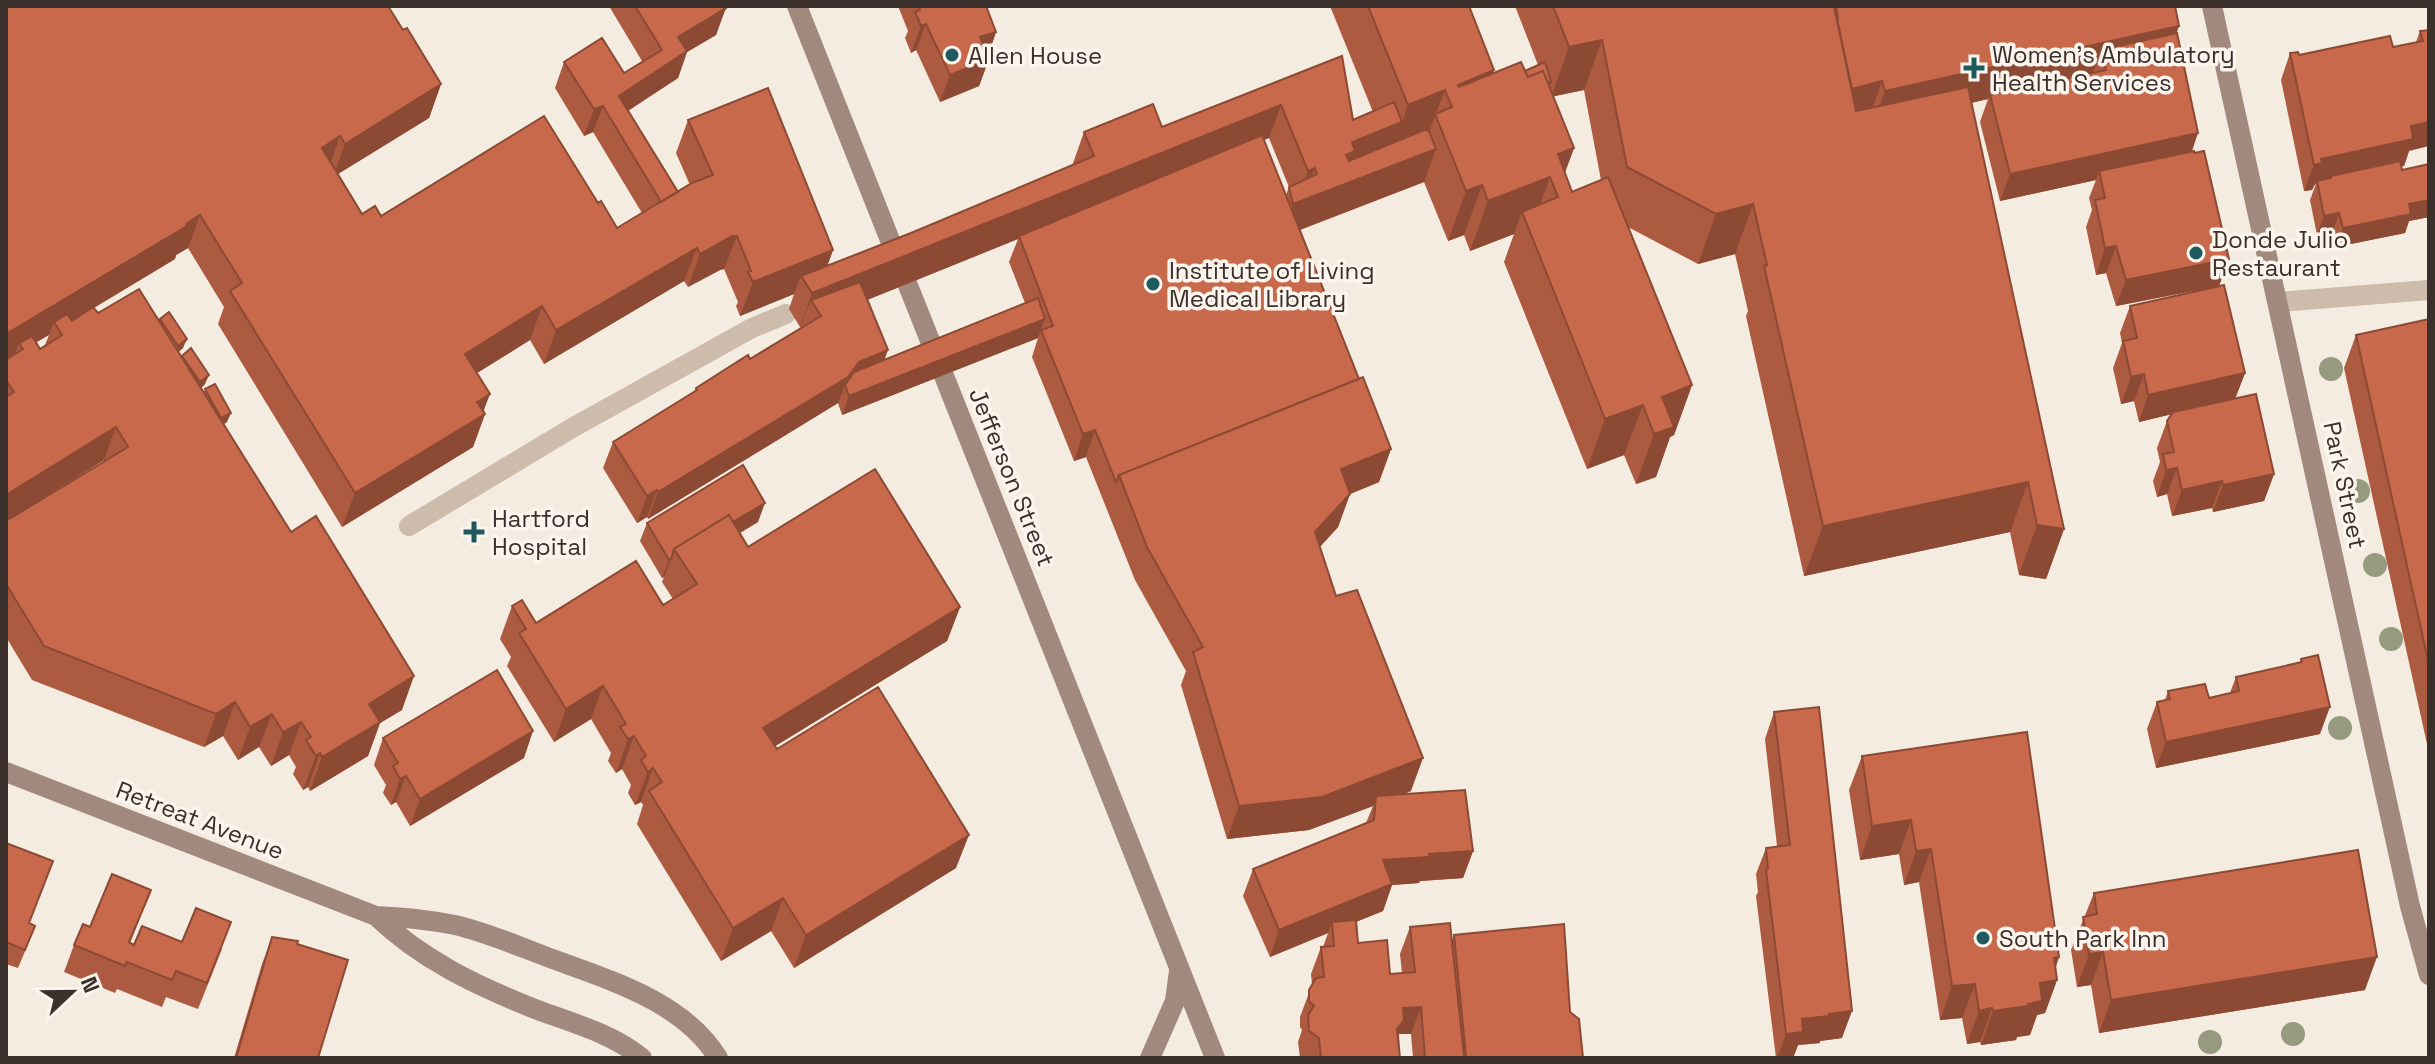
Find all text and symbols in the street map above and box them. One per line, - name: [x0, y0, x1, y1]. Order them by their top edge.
- place label: Women’s Ambulatory Health Services: [1992, 39, 2235, 98]
- place label: Allen House: [968, 40, 1102, 71]
- marker: Allen House: [943, 46, 961, 64]
- marker: Women’s Ambulatory Health Services: [1963, 57, 1985, 79]
- place label: Donde Julio Restaurant: [2212, 224, 2348, 283]
- marker: Donde Julio Restaurant: [2187, 244, 2205, 262]
- place label: Institute of Living Medical Library: [1169, 255, 1375, 314]
- marker: Institute of Living Medical Library: [1144, 275, 1162, 293]
- street label: Jefferson Street: [962, 383, 1062, 571]
- street label: Park Street: [2316, 418, 2374, 552]
- place label: Hartford Hospital: [492, 503, 590, 562]
- marker: Hartford Hospital: [463, 521, 485, 543]
- street label: Retreat Avenue: [112, 774, 288, 866]
- place label: South Park Inn: [1999, 923, 2167, 954]
- marker: South Park Inn: [1974, 929, 1992, 947]
- north arrow: [32, 952, 112, 1032]
- text: N: [75, 972, 106, 997]

